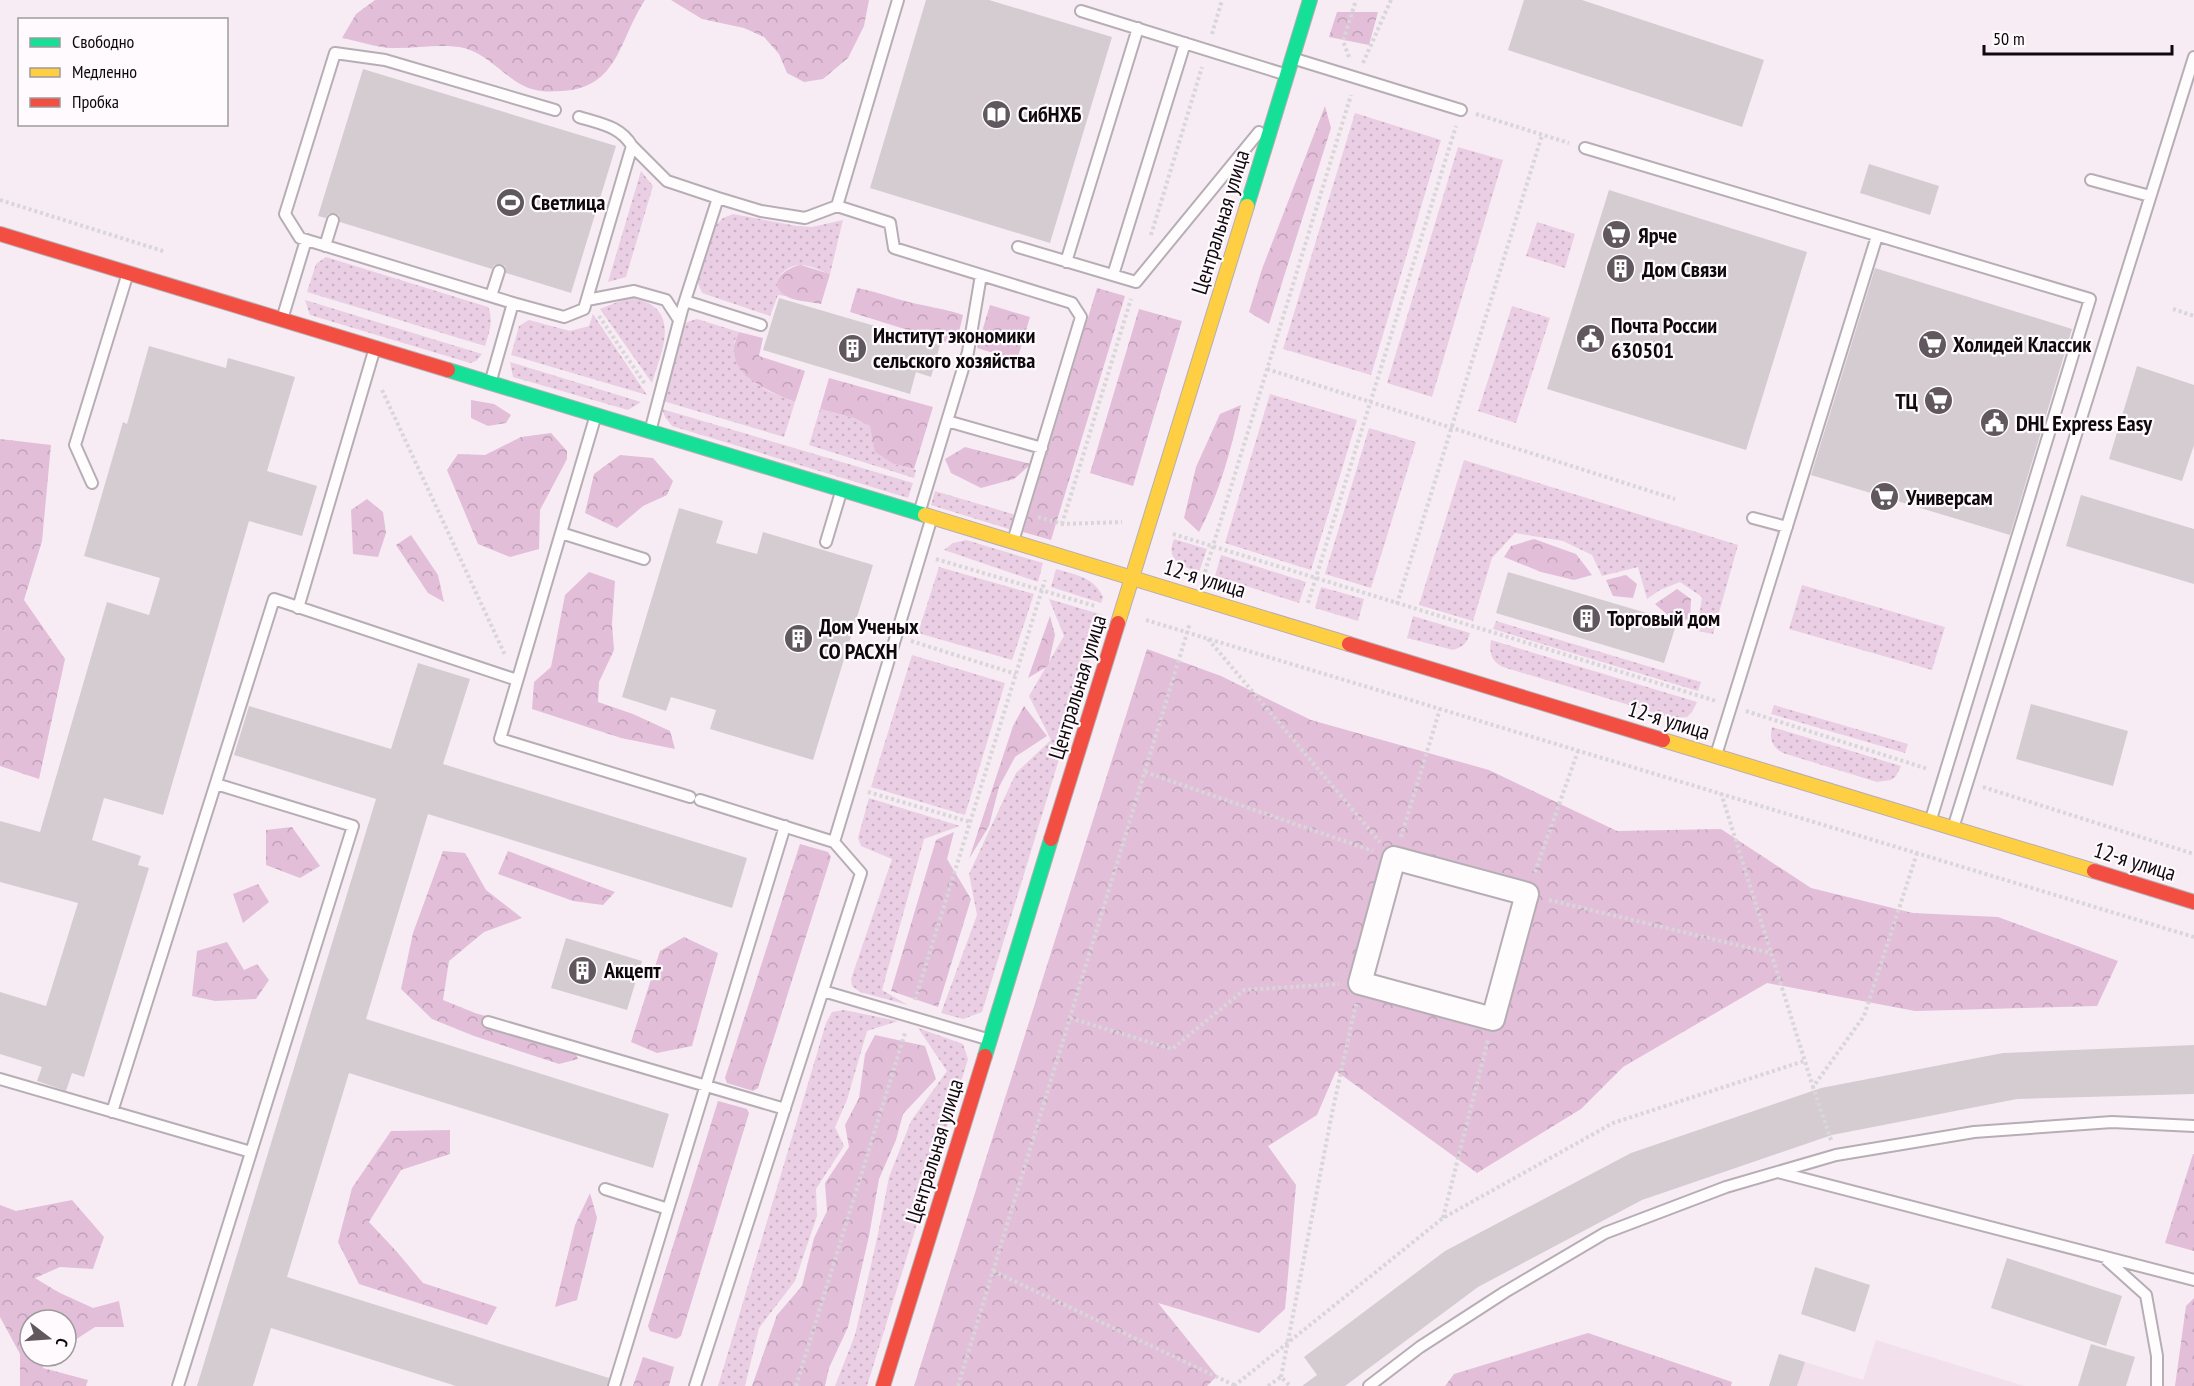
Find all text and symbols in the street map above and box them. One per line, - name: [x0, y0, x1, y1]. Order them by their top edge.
- legend: [18, 18, 228, 126]
- scale bar: [1984, 18, 2172, 56]
- text: 50 m: [1993, 27, 2025, 50]
- text: Свободно: [72, 30, 135, 53]
- text: Медленно: [72, 60, 137, 83]
- text: Пробка: [72, 90, 119, 113]
- library icon: СибНХБ: [981, 98, 1013, 130]
- place label: СибНХБ: [1018, 100, 1082, 128]
- street label: Центральная улица: [1185, 146, 1255, 298]
- sports icon: Светлица: [494, 186, 526, 218]
- place label: Светлица: [531, 188, 605, 216]
- supermarket icon: Ярче: [1601, 219, 1633, 251]
- place label: Ярче: [1638, 221, 1677, 249]
- building icon: Дом Связи: [1605, 253, 1637, 285]
- place label: Дом Связи: [1642, 255, 1727, 283]
- place label: Почта России 630501: [1611, 311, 1717, 364]
- place label: Институт экономики сельского хозяйства: [873, 321, 1035, 374]
- public building icon: Почта России 630501: [1574, 322, 1606, 354]
- supermarket icon: Холидей Классик: [1916, 328, 1948, 360]
- place label: Холидей Классик: [1953, 330, 2092, 358]
- building icon: Институт экономики сельского хозяйства: [836, 332, 868, 364]
- supermarket icon: ТЦ: [1923, 385, 1955, 417]
- place label: ТЦ: [1895, 387, 1919, 415]
- public building icon: DHL Express Easy: [1979, 407, 2011, 439]
- place label: DHL Express Easy: [2016, 409, 2153, 437]
- supermarket icon: Универсам: [1869, 481, 1901, 513]
- place label: Универсам: [1905, 483, 1993, 511]
- street label: 12-я улица: [1161, 552, 1249, 604]
- building icon: Торговый дом: [1570, 602, 1602, 634]
- place label: Торговый дом: [1607, 604, 1720, 632]
- street label: Центральная улица: [1042, 611, 1112, 763]
- place label: Дом Ученых СО РАСХН: [819, 612, 919, 665]
- building icon: Дом Ученых СО РАСХН: [782, 623, 814, 655]
- street label: 12-я улица: [1625, 694, 1713, 746]
- street label: 12-я улица: [2091, 835, 2179, 887]
- building icon: Акцепт: [567, 954, 599, 986]
- place label: Акцепт: [603, 956, 661, 984]
- street label: Центральная улица: [899, 1075, 969, 1227]
- north arrow: [18, 1308, 78, 1368]
- text: С: [52, 1336, 73, 1349]

